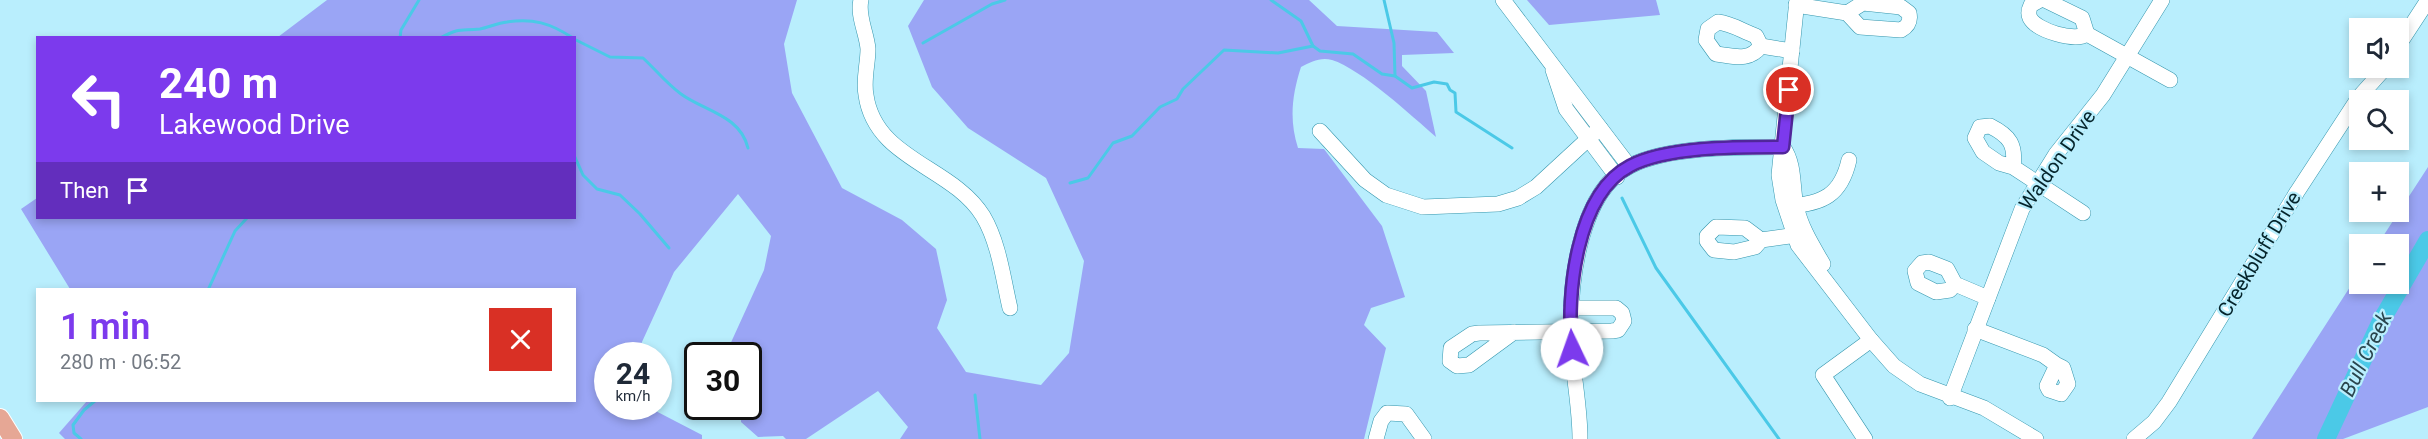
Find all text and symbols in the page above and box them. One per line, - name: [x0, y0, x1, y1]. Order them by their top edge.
- map controls: [2349, 18, 2409, 294]
- button: sound: [2349, 18, 2409, 78]
- text: 240 m: [159, 59, 278, 108]
- icon: left: [60, 60, 138, 138]
- pin: [1763, 64, 1814, 115]
- icon: arrive: [1772, 73, 1805, 106]
- button: search: [2349, 90, 2409, 150]
- street label: Waldon Drive: [2014, 105, 2100, 215]
- text: Lakewood Drive: [159, 109, 350, 141]
- button: +: [2349, 162, 2409, 222]
- icon: arrive: [121, 174, 154, 207]
- text: Then: [60, 178, 109, 203]
- street label: Creekbluff Drive: [2212, 187, 2306, 321]
- button: −: [2349, 234, 2409, 294]
- text: 1 min: [60, 306, 150, 348]
- water label: Bull Creek: [2335, 307, 2397, 400]
- button: close: [489, 308, 552, 371]
- position arrow: [1540, 317, 1604, 381]
- speed limit sign: 30: [684, 342, 762, 420]
- text: 280 m · 06:52: [60, 350, 181, 374]
- text: 24: [616, 356, 650, 391]
- text: km/h: [615, 387, 651, 405]

